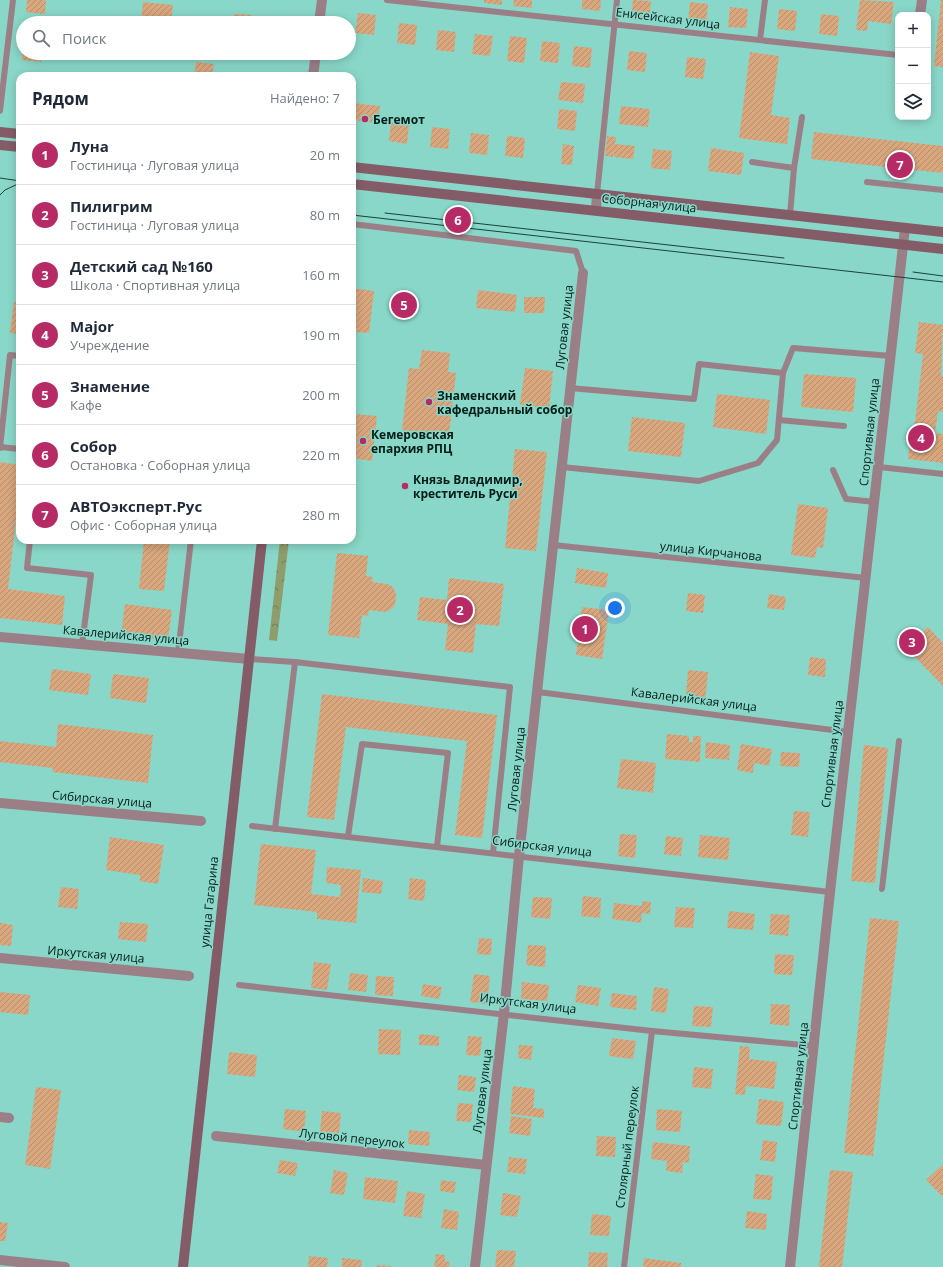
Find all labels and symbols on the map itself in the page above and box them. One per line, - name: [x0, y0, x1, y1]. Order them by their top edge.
- street label: Енисейская улица: [615, 3, 721, 33]
- place label: Бегемот: [373, 111, 425, 128]
- marker: Бегемот: [360, 114, 370, 124]
- pin: 7: [887, 150, 913, 180]
- street label: Соборная улица: [601, 190, 697, 216]
- pin: 6: [445, 205, 471, 235]
- street label: Луговая улица: [551, 284, 577, 370]
- pin: 5: [391, 290, 417, 320]
- street label: Спортивная улица: [855, 377, 883, 487]
- place label: Знаменский кафедральный собор: [437, 387, 573, 418]
- marker: Знаменский кафедральный собор: [424, 397, 434, 407]
- pin: 4: [908, 423, 934, 453]
- place label: Кемеровская епархия РПЦ: [371, 426, 454, 457]
- marker: Кемеровская епархия РПЦ: [358, 436, 368, 446]
- place label: Князь Владимир, креститель Руси: [413, 471, 523, 502]
- marker: Князь Владимир, креститель Руси: [400, 481, 410, 491]
- street label: улица Кирчанова: [659, 537, 763, 565]
- pin: 2: [447, 595, 473, 625]
- your location: [605, 598, 625, 618]
- pin: 1: [572, 614, 598, 644]
- street label: Кавалерийская улица: [62, 621, 190, 649]
- pin: 3: [899, 627, 925, 657]
- street label: Кавалерийская улица: [630, 683, 758, 715]
- street label: Спортивная улица: [817, 699, 847, 809]
- street label: Луговая улица: [503, 726, 529, 812]
- street label: Сибирская улица: [51, 786, 153, 812]
- street label: Сибирская улица: [491, 831, 593, 861]
- street label: улица Гагарина: [196, 855, 222, 949]
- street label: Иркутская улица: [47, 941, 145, 967]
- street label: Иркутская улица: [479, 989, 577, 1017]
- street label: Спортивная улица: [784, 1021, 812, 1131]
- street label: Луговая улица: [468, 1048, 496, 1134]
- street label: Столярный переулок: [611, 1084, 643, 1209]
- street label: Луговой переулок: [298, 1124, 407, 1152]

